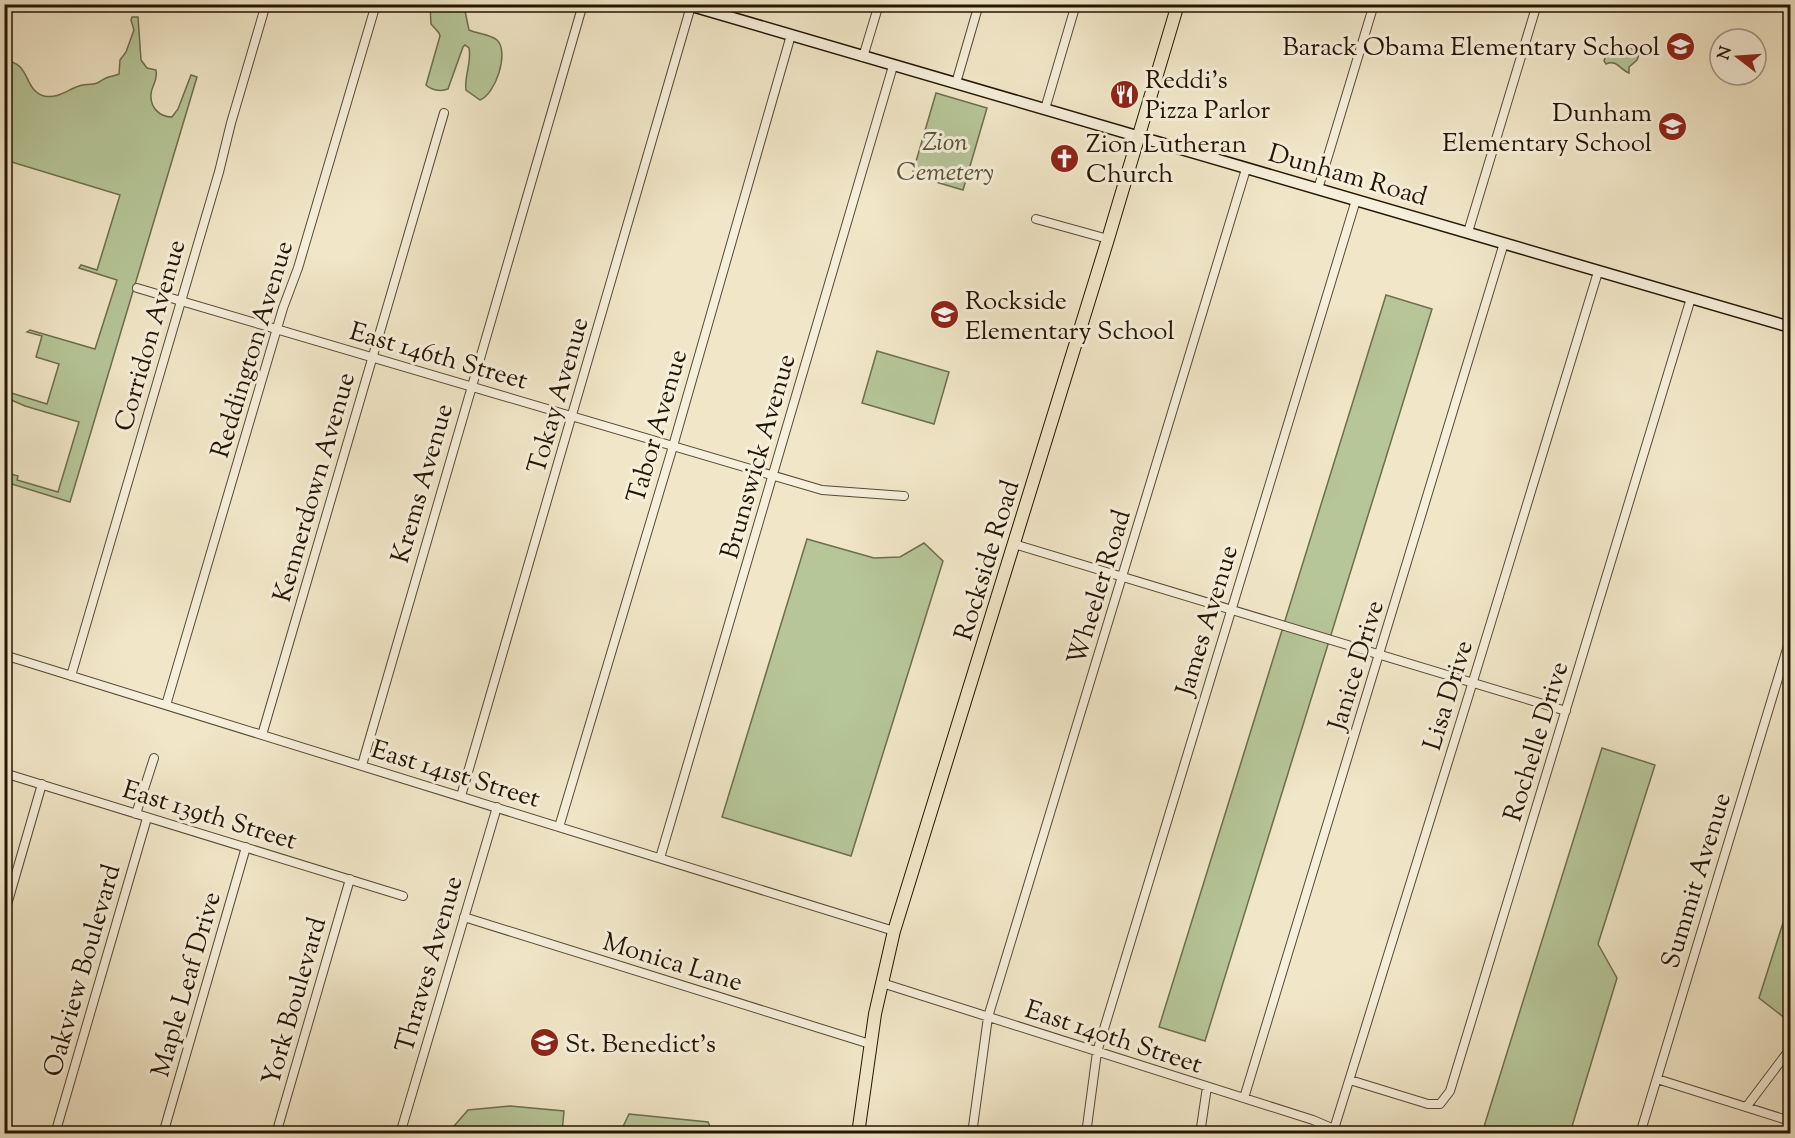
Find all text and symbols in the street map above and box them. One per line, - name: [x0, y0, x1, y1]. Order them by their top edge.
- north arrow: [1708, 27, 1768, 87]
- place label: Barack Obama Elementary School: [1282, 30, 1660, 67]
- school or university icon: Barack Obama Elementary School: [1665, 30, 1697, 62]
- text: N: [1713, 44, 1739, 63]
- place label: Reddi's Pizza Parlor: [1145, 63, 1271, 130]
- restaurant icon: Reddi's Pizza Parlor: [1108, 78, 1140, 110]
- place label: Dunham Elementary School: [1442, 96, 1652, 163]
- school or university icon: Dunham Elementary School: [1657, 111, 1689, 143]
- park label: Zion Cemetery: [896, 125, 994, 192]
- place label: Zion Lutheran Church: [1086, 127, 1247, 194]
- street label: Dunham Road: [1264, 136, 1431, 217]
- church icon: Zion Lutheran Church: [1049, 142, 1081, 174]
- street label: Corridon Avenue: [106, 236, 196, 436]
- street label: Reddington Avenue: [203, 237, 304, 463]
- place label: Rockside Elementary School: [965, 284, 1175, 351]
- school or university icon: Rockside Elementary School: [928, 299, 960, 331]
- street label: Tokay Avenue: [519, 313, 599, 478]
- street label: East 146th Street: [345, 314, 532, 401]
- street label: Tabor Avenue: [619, 345, 698, 508]
- street label: Brunswick Avenue: [712, 350, 806, 563]
- street label: Kennerdown Avenue: [265, 369, 366, 607]
- street label: Krems Avenue: [383, 400, 464, 568]
- street label: Rockside Road: [946, 476, 1030, 645]
- street label: Wheeler Road: [1059, 505, 1142, 670]
- street label: James Avenue: [1167, 541, 1249, 702]
- street label: Janice Drive: [1320, 596, 1395, 737]
- street label: Lisa Drive: [1415, 636, 1484, 755]
- street label: Rochelle Drive: [1496, 657, 1579, 826]
- street label: East 141st Street: [366, 732, 544, 819]
- street label: East 139th Street: [117, 772, 301, 861]
- street label: Summit Avenue: [1653, 788, 1742, 973]
- street label: Oakview Boulevard: [35, 860, 132, 1081]
- street label: Thraves Avenue: [388, 872, 473, 1057]
- street label: Maple Leaf Drive: [143, 888, 232, 1082]
- street label: York Boulevard: [254, 913, 337, 1090]
- street label: Monica Lane: [598, 925, 747, 1002]
- street label: East 140th Street: [1020, 992, 1207, 1085]
- school or university icon: St. Benedict's: [528, 1027, 560, 1059]
- place label: St. Benedict's: [565, 1027, 716, 1064]

